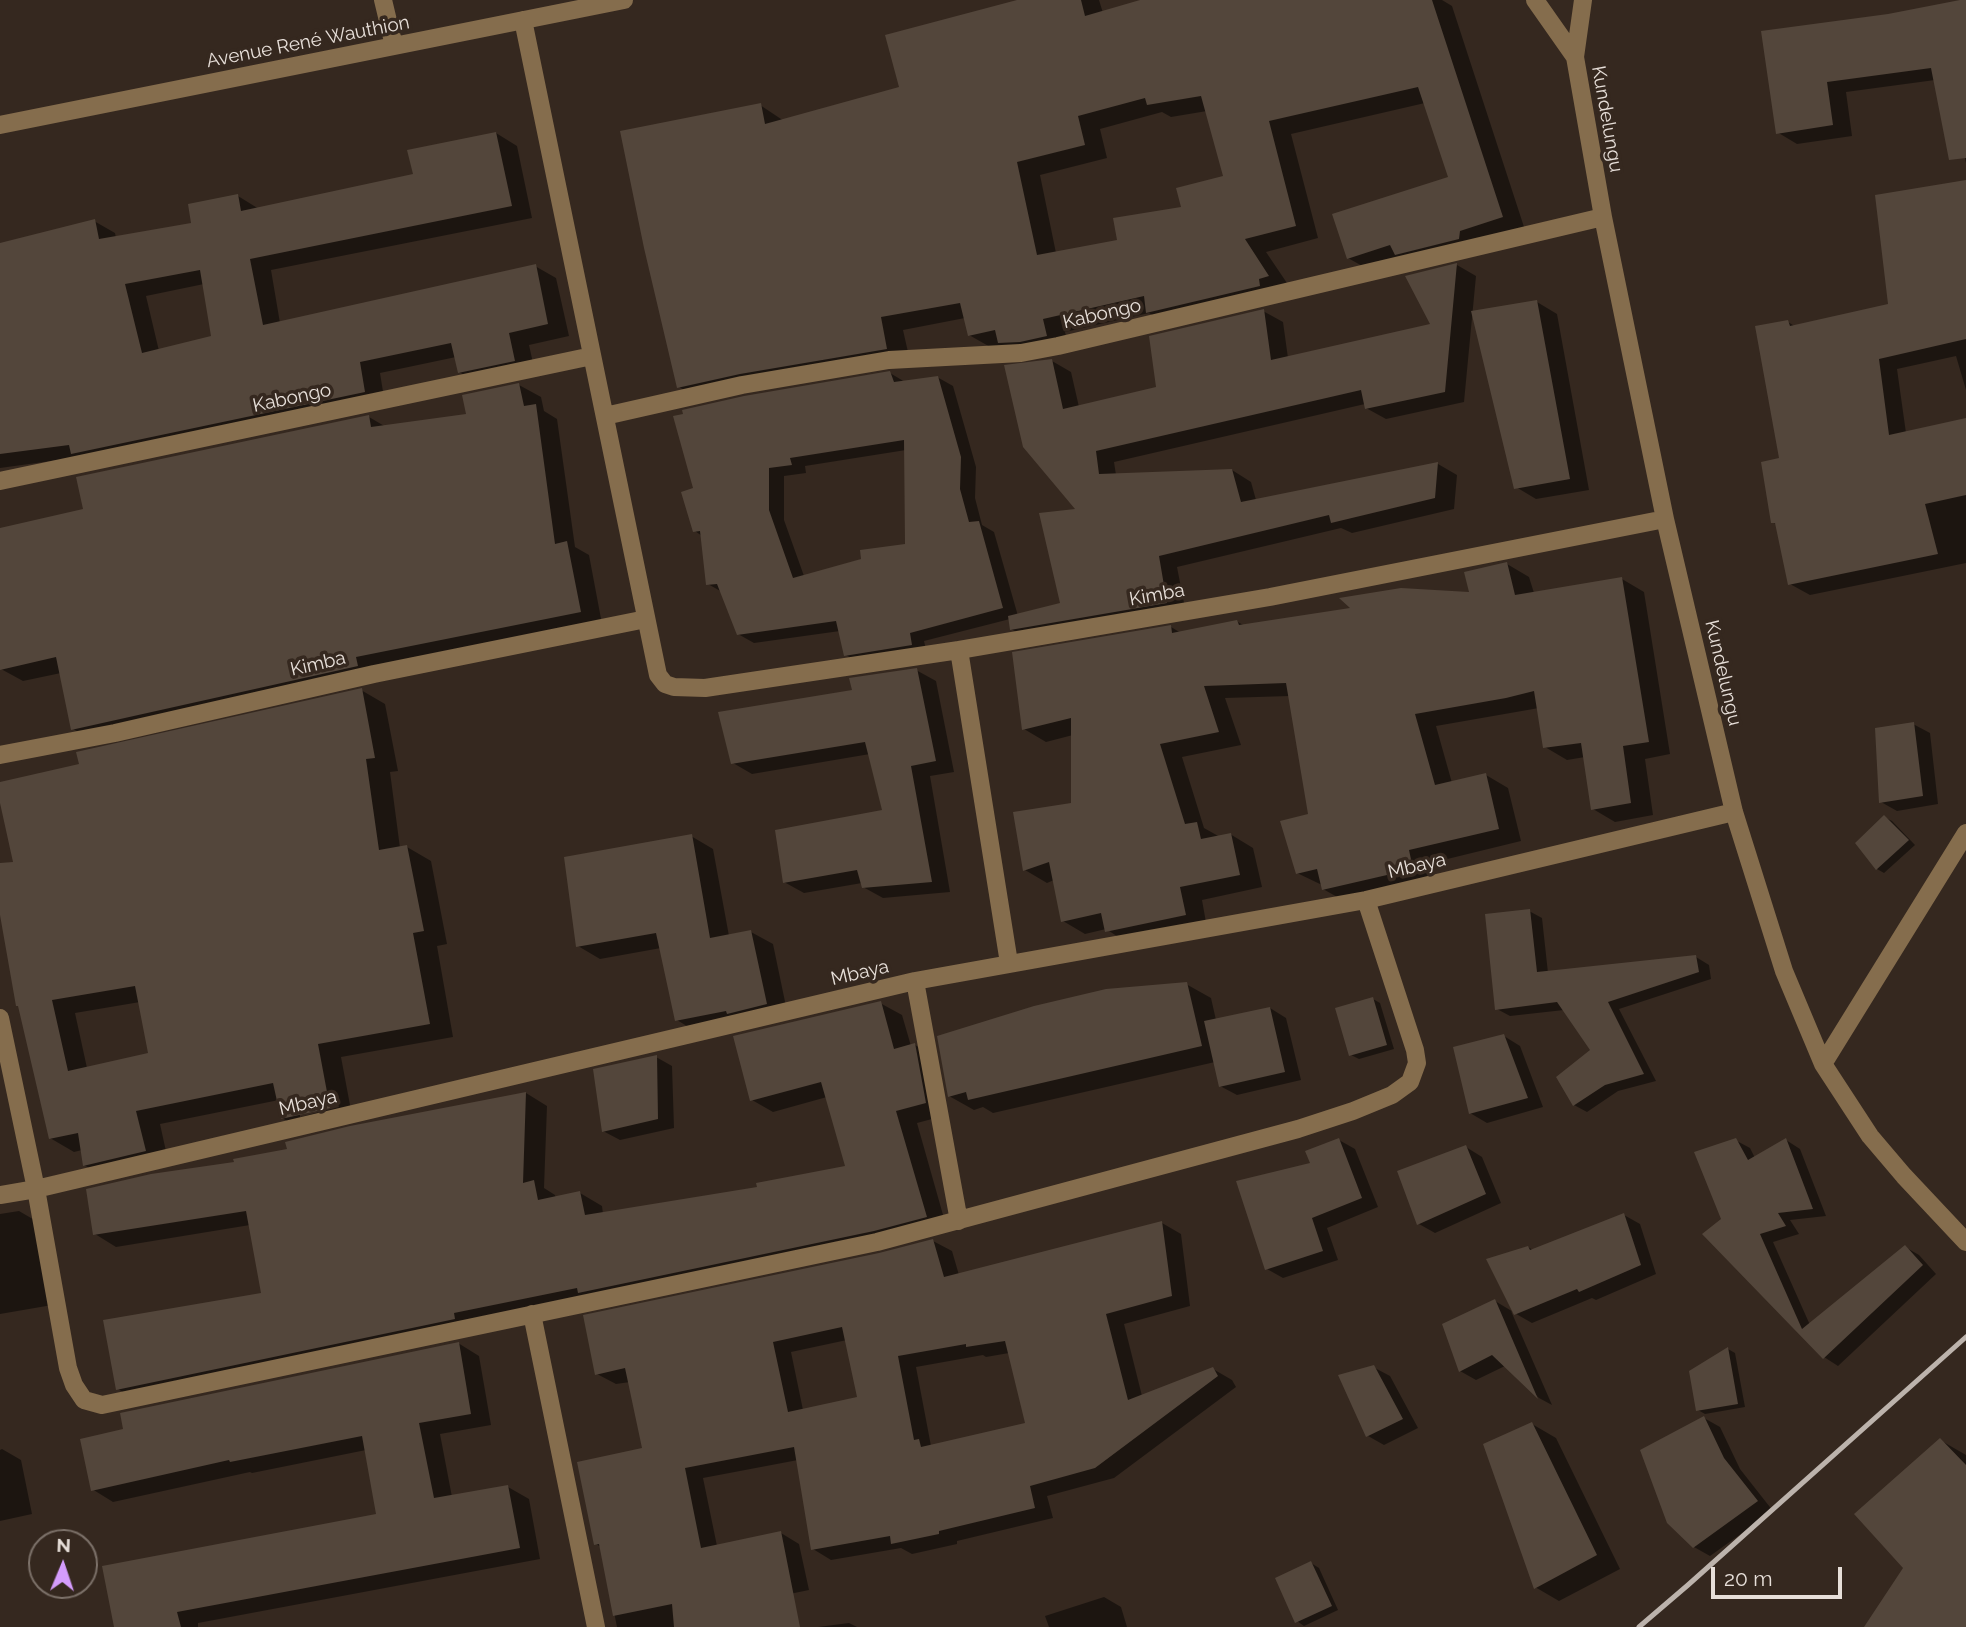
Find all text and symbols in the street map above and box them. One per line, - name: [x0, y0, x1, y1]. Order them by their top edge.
- street label: Avenue René Wauthion: [205, 11, 411, 73]
- street label: Kundelungu: [1586, 64, 1628, 174]
- street label: Kabongo: [1061, 294, 1143, 334]
- street label: Kabongo: [251, 379, 333, 417]
- street label: Kimba: [1127, 579, 1187, 611]
- street label: Kundelungu: [1700, 618, 1746, 728]
- street label: Kimba: [288, 647, 348, 681]
- street label: Mbaya: [1386, 848, 1448, 884]
- street label: Mbaya: [829, 955, 891, 991]
- street label: Mbaya: [277, 1085, 339, 1121]
- north arrow: [28, 1529, 98, 1599]
- text: N: [56, 1534, 71, 1556]
- scale bar: [1714, 1554, 1845, 1598]
- text: 20 m: [1724, 1566, 1772, 1591]

